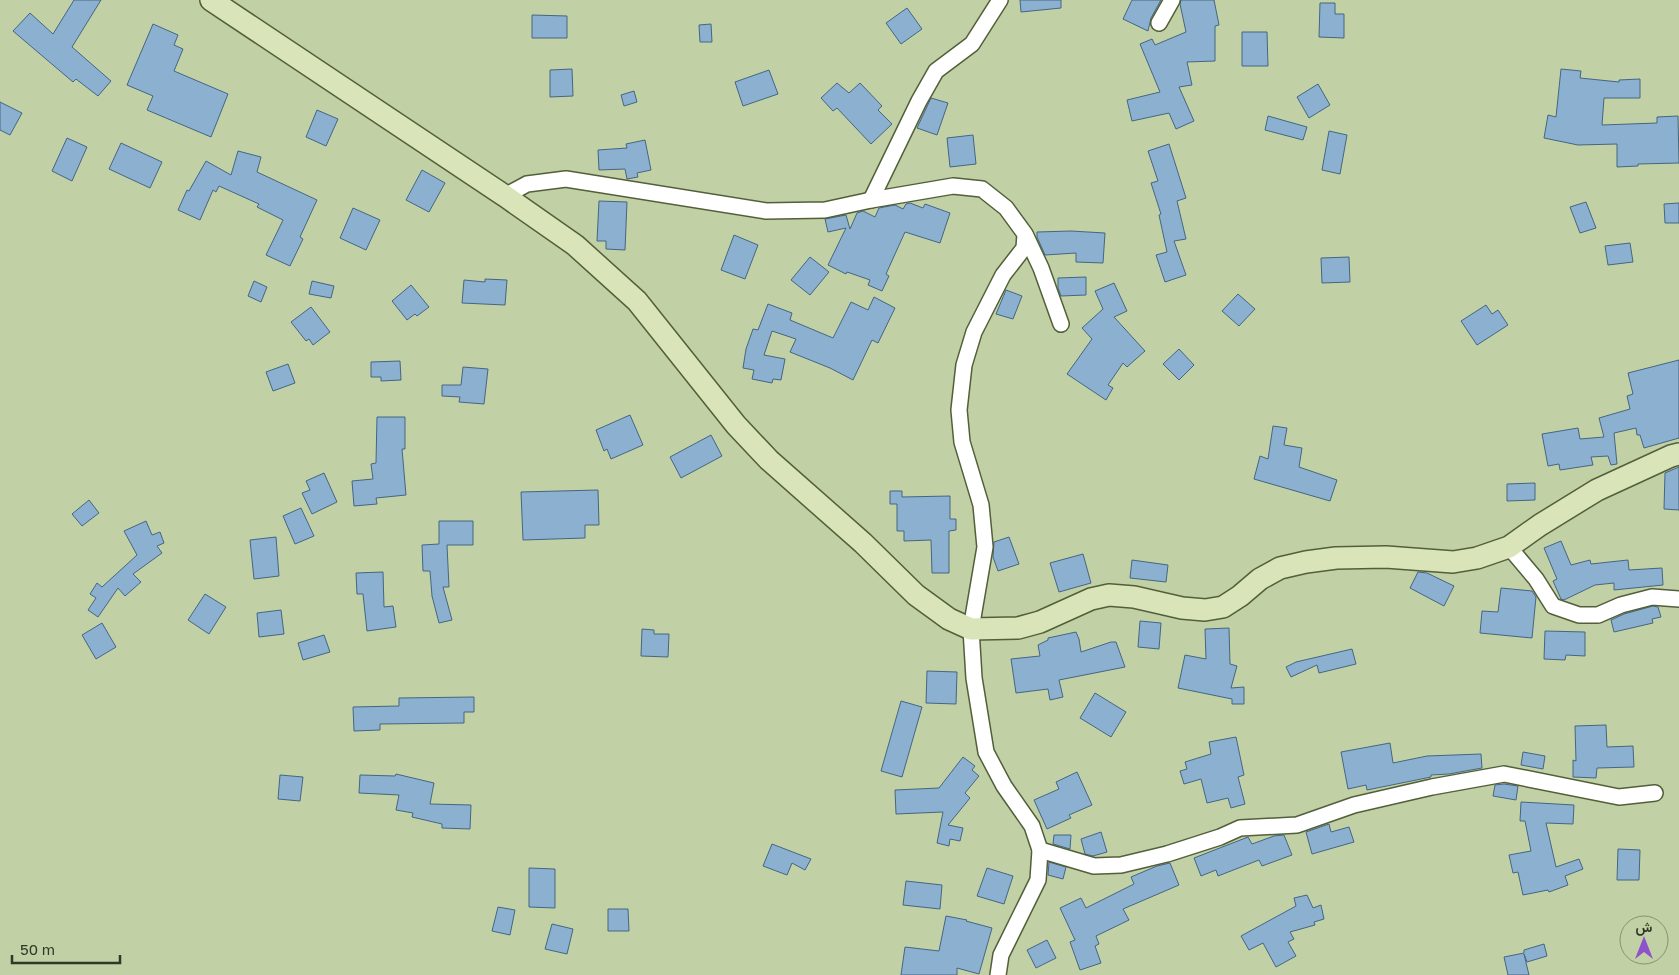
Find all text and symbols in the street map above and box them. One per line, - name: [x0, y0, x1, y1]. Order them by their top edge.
- north arrow: [1619, 915, 1669, 965]
- text: ش: [1636, 918, 1653, 936]
- scale bar: [12, 932, 120, 964]
- text: 50 m: [20, 940, 55, 958]

